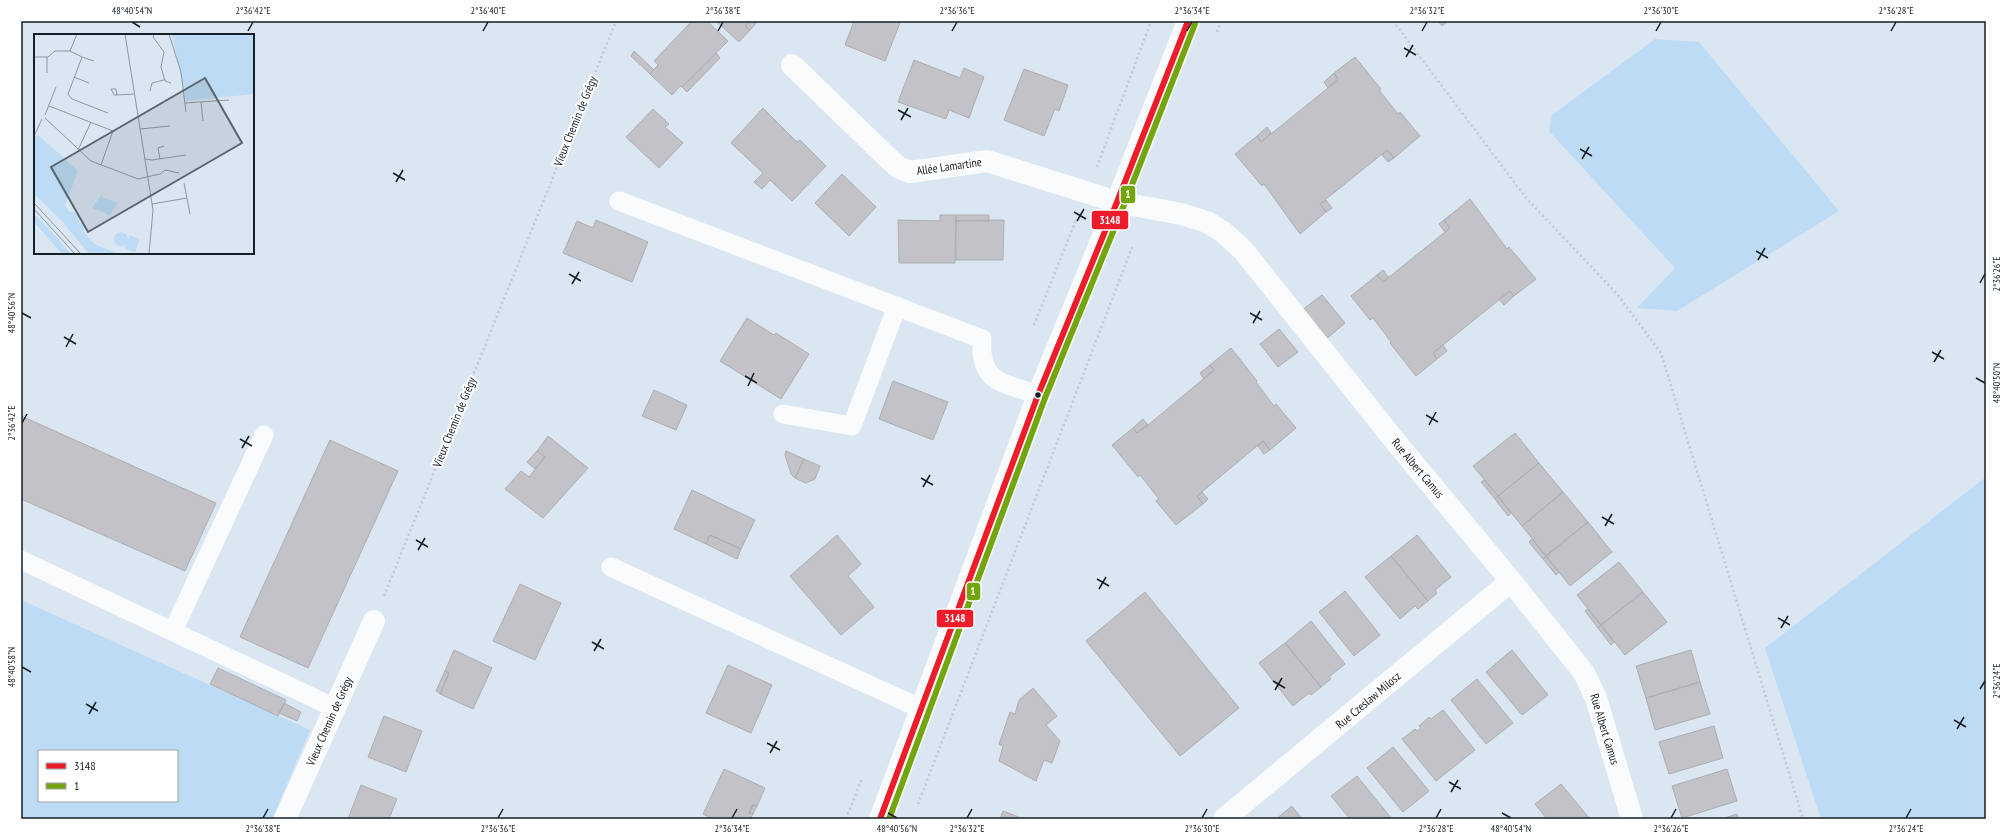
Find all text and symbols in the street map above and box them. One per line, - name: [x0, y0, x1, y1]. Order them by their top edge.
- text: 48°40'54"N: [112, 4, 152, 17]
- text: 2°36'42"E: [236, 4, 270, 17]
- text: 2°36'40"E: [471, 4, 505, 17]
- text: 2°36'38"E: [706, 4, 740, 17]
- text: 2°36'36"E: [940, 4, 974, 17]
- text: 2°36'34"E: [1175, 4, 1209, 17]
- text: 2°36'32"E: [1410, 4, 1444, 17]
- text: 2°36'30"E: [1644, 4, 1678, 17]
- text: 2°36'28"E: [1879, 4, 1913, 17]
- inset map: [34, 34, 254, 254]
- street label: Vieux Chemin de Grégy: [550, 73, 600, 169]
- street label: Allée Lamartine: [915, 154, 983, 178]
- line badge: 1: [1120, 185, 1136, 204]
- text: 1: [1125, 187, 1131, 201]
- line badge: 3148: [1091, 210, 1129, 230]
- text: 3148: [1099, 213, 1121, 227]
- text: 2°36'26"E: [1990, 257, 2003, 291]
- text: 48°40'56"N: [5, 293, 18, 333]
- text: 48°40'50"N: [1990, 363, 2003, 403]
- street label: Vieux Chemin de Grégy: [429, 374, 479, 470]
- unlabelled marker: [1033, 390, 1043, 400]
- text: 2°36'42"E: [5, 406, 18, 440]
- street label: Rue Albert Camus: [1389, 435, 1447, 501]
- line badge: 1: [966, 582, 981, 601]
- text: 1: [970, 584, 976, 598]
- line badge: 3148: [936, 609, 974, 628]
- text: 3148: [944, 611, 966, 625]
- text: 48°40'58"N: [5, 647, 18, 687]
- text: 2°36'24"E: [1990, 664, 2003, 698]
- street label: Rue Czeslaw Milosz: [1332, 668, 1404, 732]
- street label: Vieux Chemin de Grégy: [302, 674, 356, 769]
- street label: Rue Albert Camus: [1587, 692, 1623, 766]
- legend: [38, 750, 178, 802]
- text: 3148: [74, 758, 96, 773]
- text: 1: [74, 778, 79, 793]
- text: 2°36'38"E: [246, 822, 280, 835]
- text: 2°36'36"E: [481, 822, 515, 835]
- text: 2°36'34"E: [715, 822, 749, 835]
- text: 48°40'56"N: [877, 822, 917, 835]
- text: 2°36'32"E: [950, 822, 984, 835]
- text: 2°36'30"E: [1185, 822, 1219, 835]
- text: 2°36'28"E: [1419, 822, 1453, 835]
- text: 48°40'54"N: [1491, 822, 1531, 835]
- text: 2°36'26"E: [1654, 822, 1688, 835]
- text: 2°36'24"E: [1889, 822, 1923, 835]

